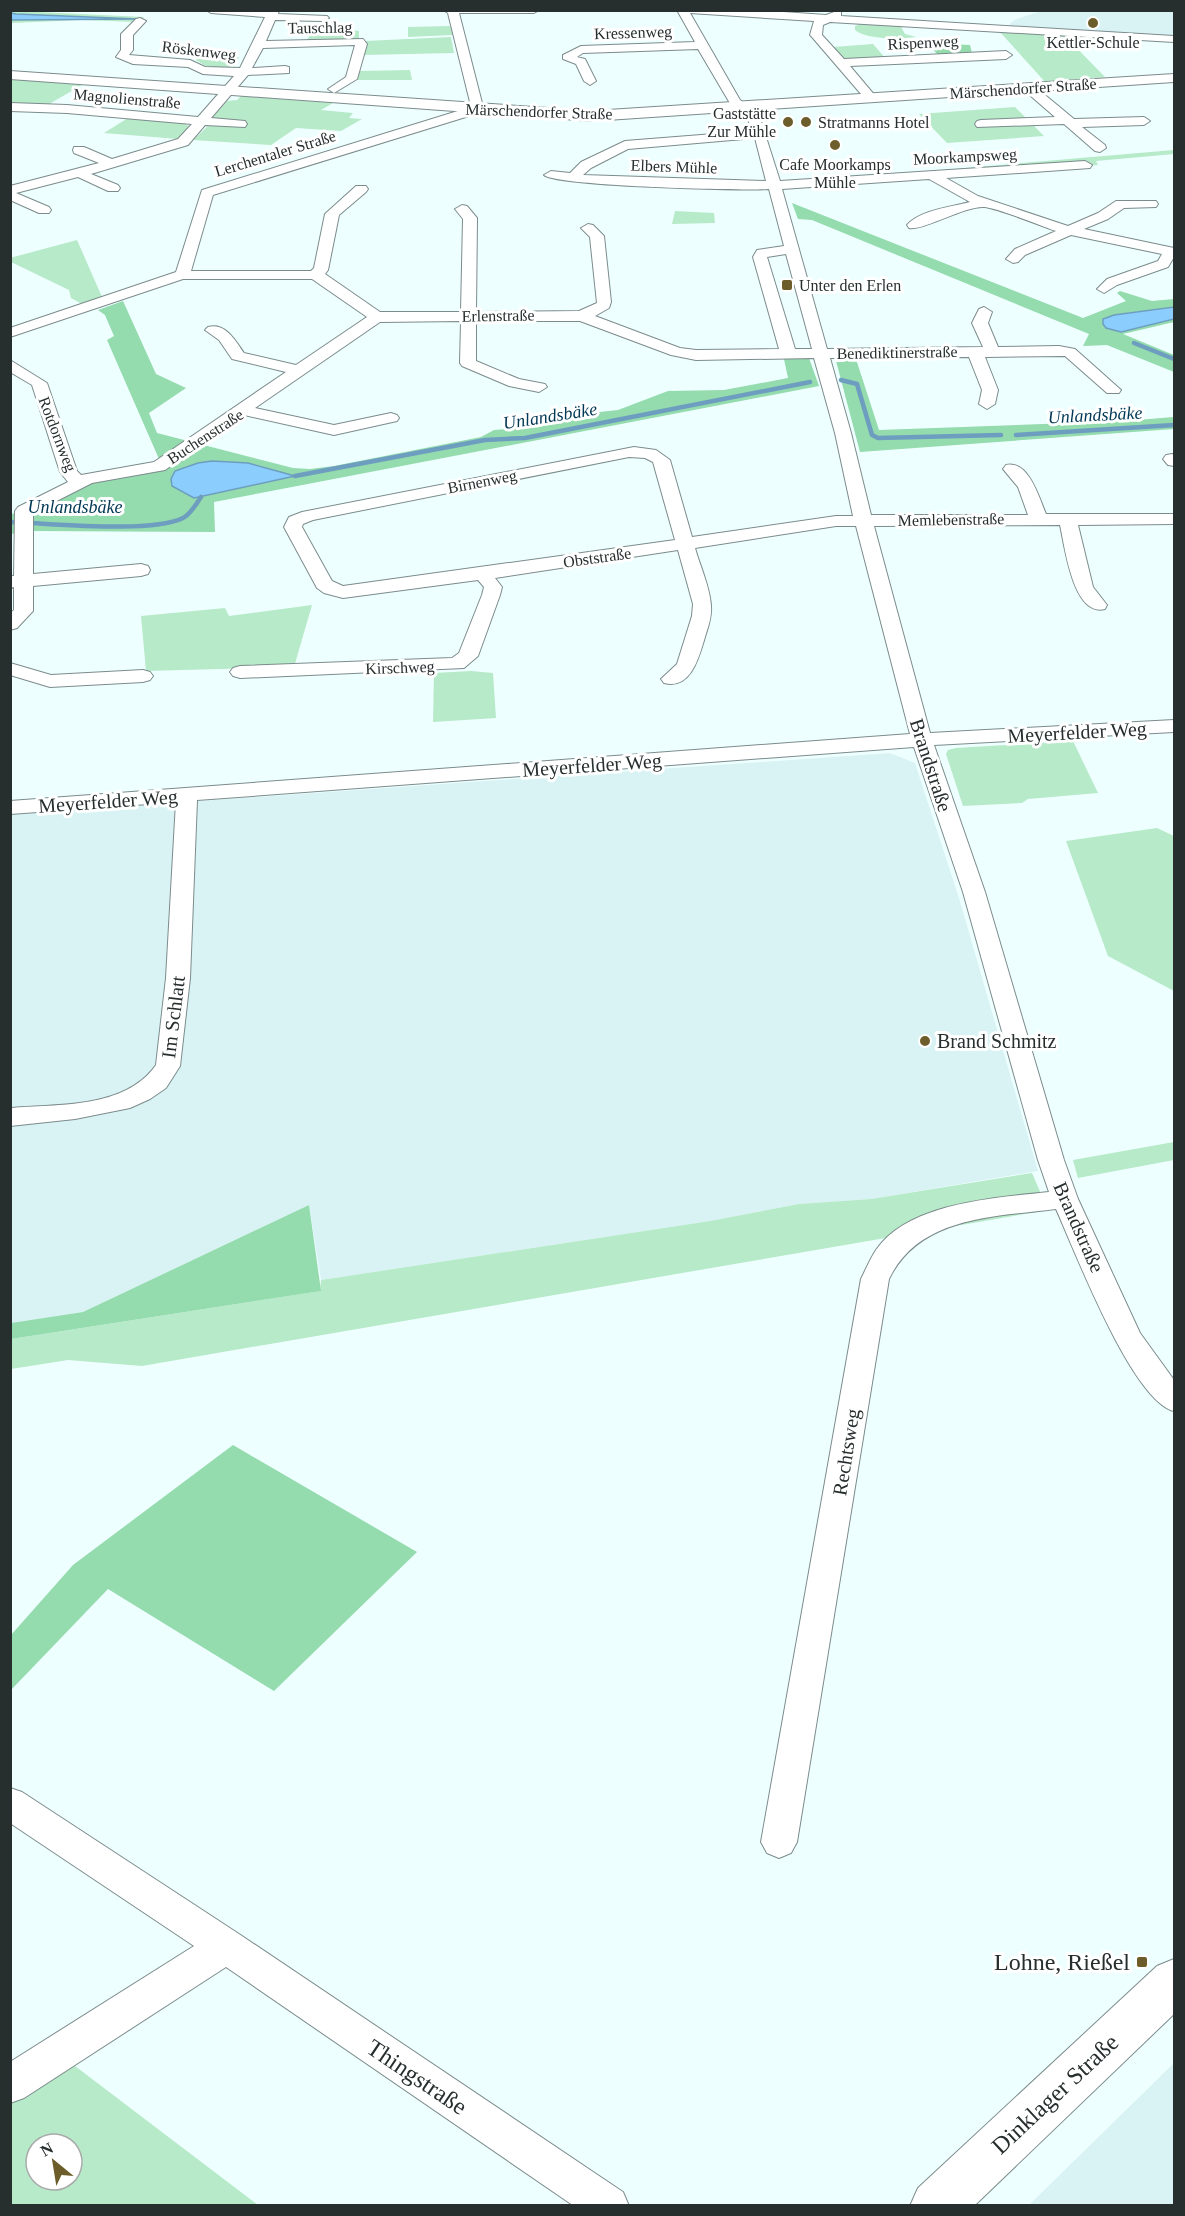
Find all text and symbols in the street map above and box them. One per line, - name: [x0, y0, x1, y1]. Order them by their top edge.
- marker: Kettler-Schule: [1086, 16, 1100, 30]
- street label: Tauschlag: [288, 18, 352, 38]
- street label: Kressenweg: [594, 23, 672, 43]
- street label: Rispenweg: [887, 32, 959, 54]
- place label: Kettler-Schule: [1047, 34, 1139, 51]
- street label: Röskenweg: [161, 38, 237, 64]
- street label: Märschendorfer Straße: [949, 75, 1097, 102]
- street label: Magnolienstraße: [73, 85, 181, 113]
- street label: Märschendorfer Straße: [465, 100, 613, 123]
- place label: Gaststätte Zur Mühle: [707, 105, 776, 140]
- place label: Stratmanns Hotel: [818, 114, 930, 131]
- marker: Gaststätte Zur Mühle: [781, 115, 795, 129]
- marker: Stratmanns Hotel: [799, 115, 813, 129]
- street label: Lerchentaler Straße: [213, 127, 338, 180]
- marker: Cafe Moorkamps Mühle: [828, 138, 842, 152]
- street label: Moorkampsweg: [913, 145, 1017, 169]
- street label: Elbers Mühle: [630, 156, 718, 177]
- place label: Cafe Moorkamps Mühle: [779, 156, 891, 191]
- place label: Unter den Erlen: [799, 277, 901, 294]
- marker: Unter den Erlen: [780, 278, 794, 292]
- street label: Erlenstraße: [461, 306, 535, 325]
- street label: Benediktinerstraße: [836, 343, 958, 362]
- street label: Rotdornweg: [34, 394, 80, 475]
- water label: Unlandsbäke: [502, 399, 598, 433]
- water label: Unlandsbäke: [1047, 403, 1143, 427]
- street label: Buchenstraße: [164, 406, 246, 467]
- street label: Birnenweg: [446, 466, 518, 498]
- water label: Unlandsbäke: [28, 497, 123, 517]
- street label: Memlebenstraße: [898, 510, 1004, 529]
- street label: Obststraße: [562, 544, 632, 571]
- street label: Kirschweg: [365, 658, 435, 678]
- street label: Brandstraße: [906, 716, 956, 814]
- street label: Meyerfelder Weg: [1007, 717, 1147, 748]
- street label: Meyerfelder Weg: [522, 749, 662, 782]
- street label: Meyerfelder Weg: [38, 785, 178, 818]
- street label: Im Schlatt: [157, 974, 189, 1059]
- place label: Brand Schmitz: [937, 1030, 1057, 1052]
- marker: Brand Schmitz: [918, 1034, 932, 1048]
- street label: Brandstraße: [1049, 1178, 1109, 1276]
- street label: Rechtsweg: [828, 1407, 865, 1497]
- place label: Lohne, Rießel: [994, 1949, 1130, 1975]
- marker: Lohne, Rießel: [1135, 1955, 1149, 1969]
- street label: Dinklager Straße: [986, 2029, 1124, 2159]
- street label: Thingstraße: [362, 2034, 472, 2120]
- north arrow: [24, 2132, 84, 2192]
- text: N: [37, 2139, 56, 2160]

